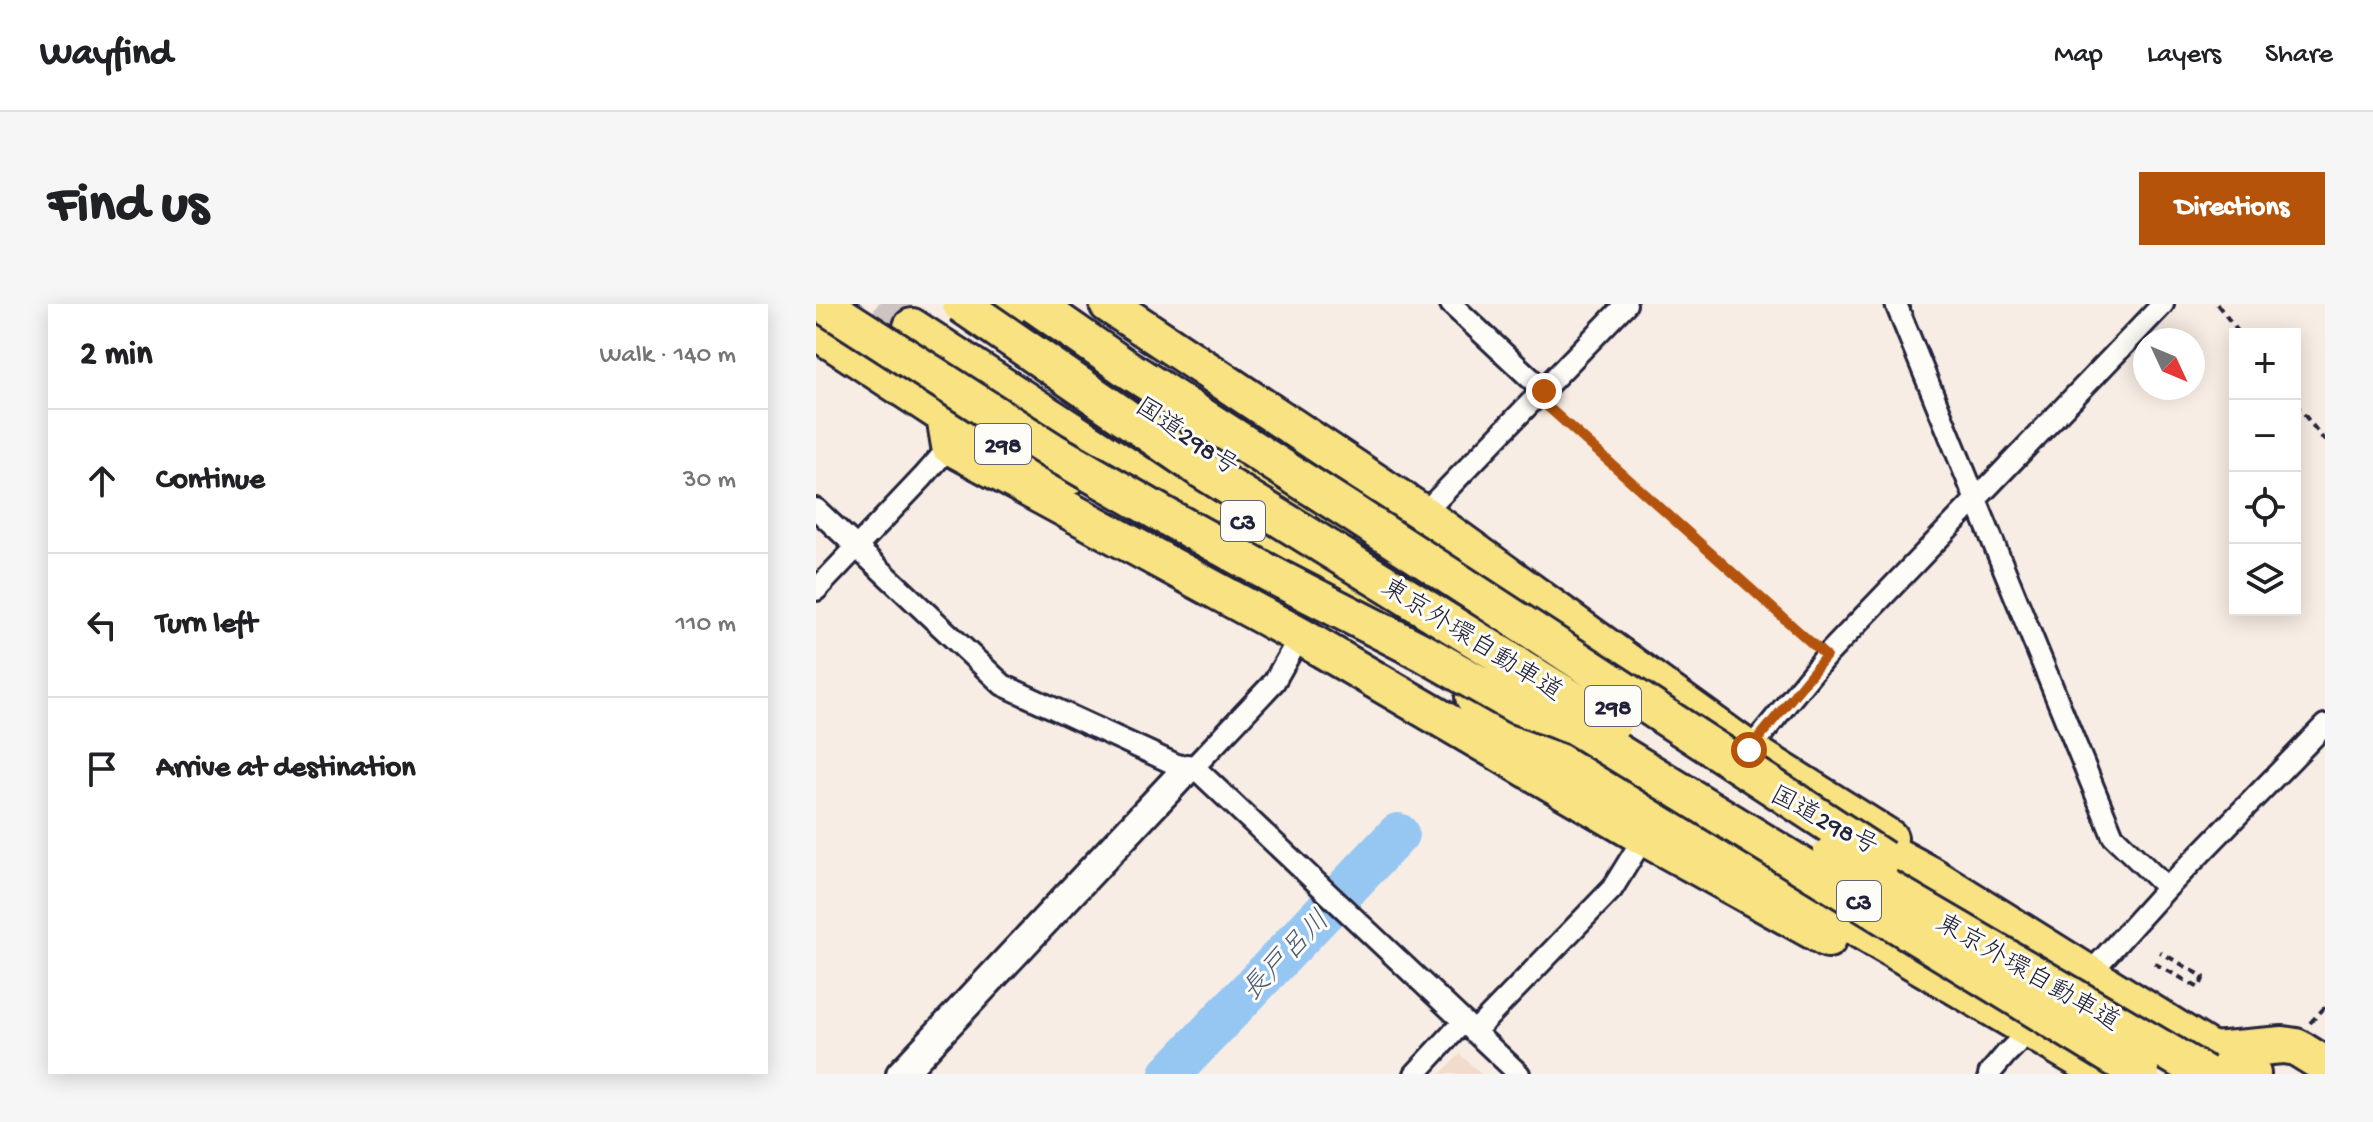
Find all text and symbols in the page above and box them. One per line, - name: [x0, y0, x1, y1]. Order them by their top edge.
- text: Wayfind: [40, 33, 172, 77]
- text: Map: [2054, 39, 2103, 72]
- text: Layers: [2147, 39, 2221, 72]
- text: Share: [2265, 39, 2333, 72]
- button: Directions: [2139, 172, 2325, 245]
- text: Find us: [48, 175, 208, 241]
- north arrow: [2133, 328, 2205, 400]
- map controls: [2229, 328, 2301, 616]
- button: +: [2229, 328, 2301, 400]
- text: 2 min: [80, 336, 152, 376]
- text: Walk · 140 m: [599, 341, 736, 372]
- route end: [1526, 373, 1562, 409]
- street label: 国道298号: [1128, 392, 1244, 485]
- button: −: [2229, 400, 2301, 472]
- road number: 298: [975, 424, 1031, 464]
- icon: ahead: [80, 459, 124, 503]
- text: Continue: [156, 464, 265, 499]
- text: 30 m: [683, 466, 736, 497]
- button: locate: [2229, 472, 2301, 544]
- road number: C3: [1221, 501, 1265, 541]
- button: layers: [2229, 544, 2301, 616]
- street label: 東京外環自動車道: [1374, 572, 1568, 710]
- icon: left: [80, 603, 124, 647]
- text: Turn left: [156, 608, 257, 643]
- text: 110 m: [676, 610, 736, 641]
- road number: 298: [1585, 686, 1641, 726]
- route start: [1731, 732, 1767, 768]
- icon: arrive: [80, 747, 124, 791]
- text: Arrive at destination: [156, 752, 416, 787]
- street label: 国道298号: [1764, 781, 1883, 864]
- road number: C3: [1837, 881, 1881, 921]
- water label: 長戸呂川: [1236, 905, 1338, 1009]
- street label: 東京外環自動車道: [1929, 908, 2126, 1040]

